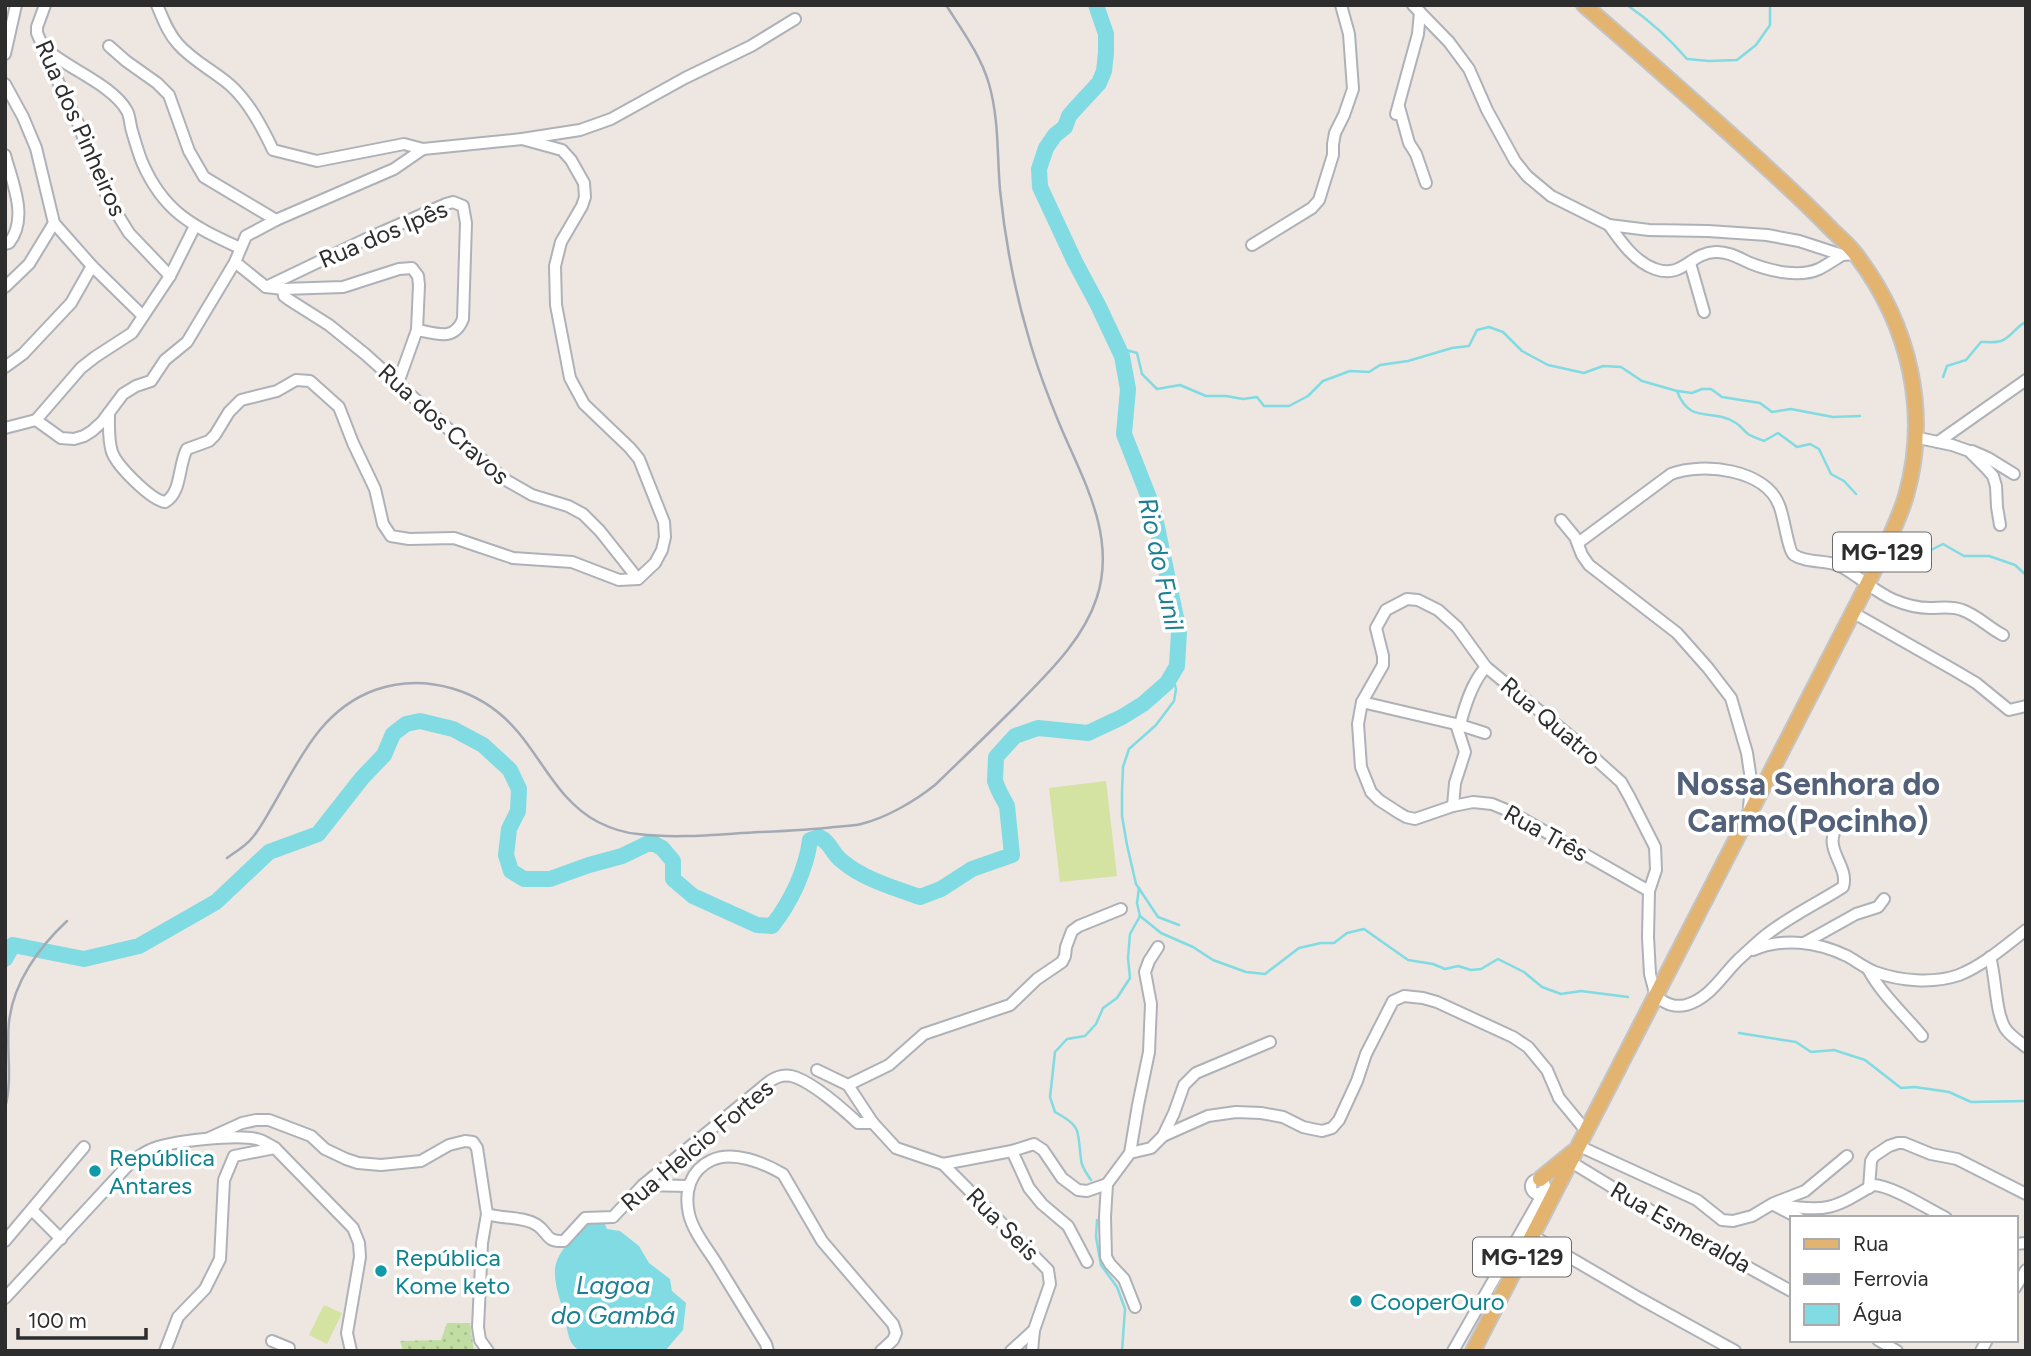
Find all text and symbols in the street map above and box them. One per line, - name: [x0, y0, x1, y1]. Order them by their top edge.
- street label: Rua dos Pinheiros: [29, 35, 133, 221]
- street label: Rua dos Ipês: [314, 194, 452, 274]
- street label: Rua dos Cravos: [372, 358, 516, 490]
- water label: Rio do Funil: [1131, 494, 1191, 634]
- road number: MG-129: [1833, 532, 1931, 572]
- street label: Rua Quatro: [1495, 671, 1607, 771]
- district label: Nossa Senhora do Carmo(Pocinho): [1676, 765, 1940, 840]
- street label: Rua Três: [1499, 798, 1593, 868]
- street label: Rua Helcio Fortes: [615, 1073, 779, 1217]
- place label: República Antares: [109, 1143, 215, 1200]
- marker: República Antares: [87, 1163, 103, 1179]
- street label: Rua Esmeralda: [1606, 1175, 1756, 1279]
- street label: Rua Seis: [961, 1182, 1045, 1266]
- legend: [1790, 1216, 2017, 1342]
- text: Rua: [1853, 1231, 1889, 1256]
- road number: MG-129: [1473, 1238, 1571, 1276]
- place label: República Kome keto: [395, 1243, 510, 1300]
- marker: República Kome keto: [373, 1263, 389, 1279]
- text: Ferrovia: [1853, 1266, 1928, 1291]
- water label: Lagoa do Gambá: [551, 1269, 675, 1331]
- place label: CooperOuro: [1370, 1287, 1505, 1316]
- marker: CooperOuro: [1348, 1293, 1364, 1309]
- scale bar: [18, 1296, 145, 1340]
- text: Água: [1853, 1301, 1902, 1326]
- text: 100 m: [28, 1308, 87, 1333]

